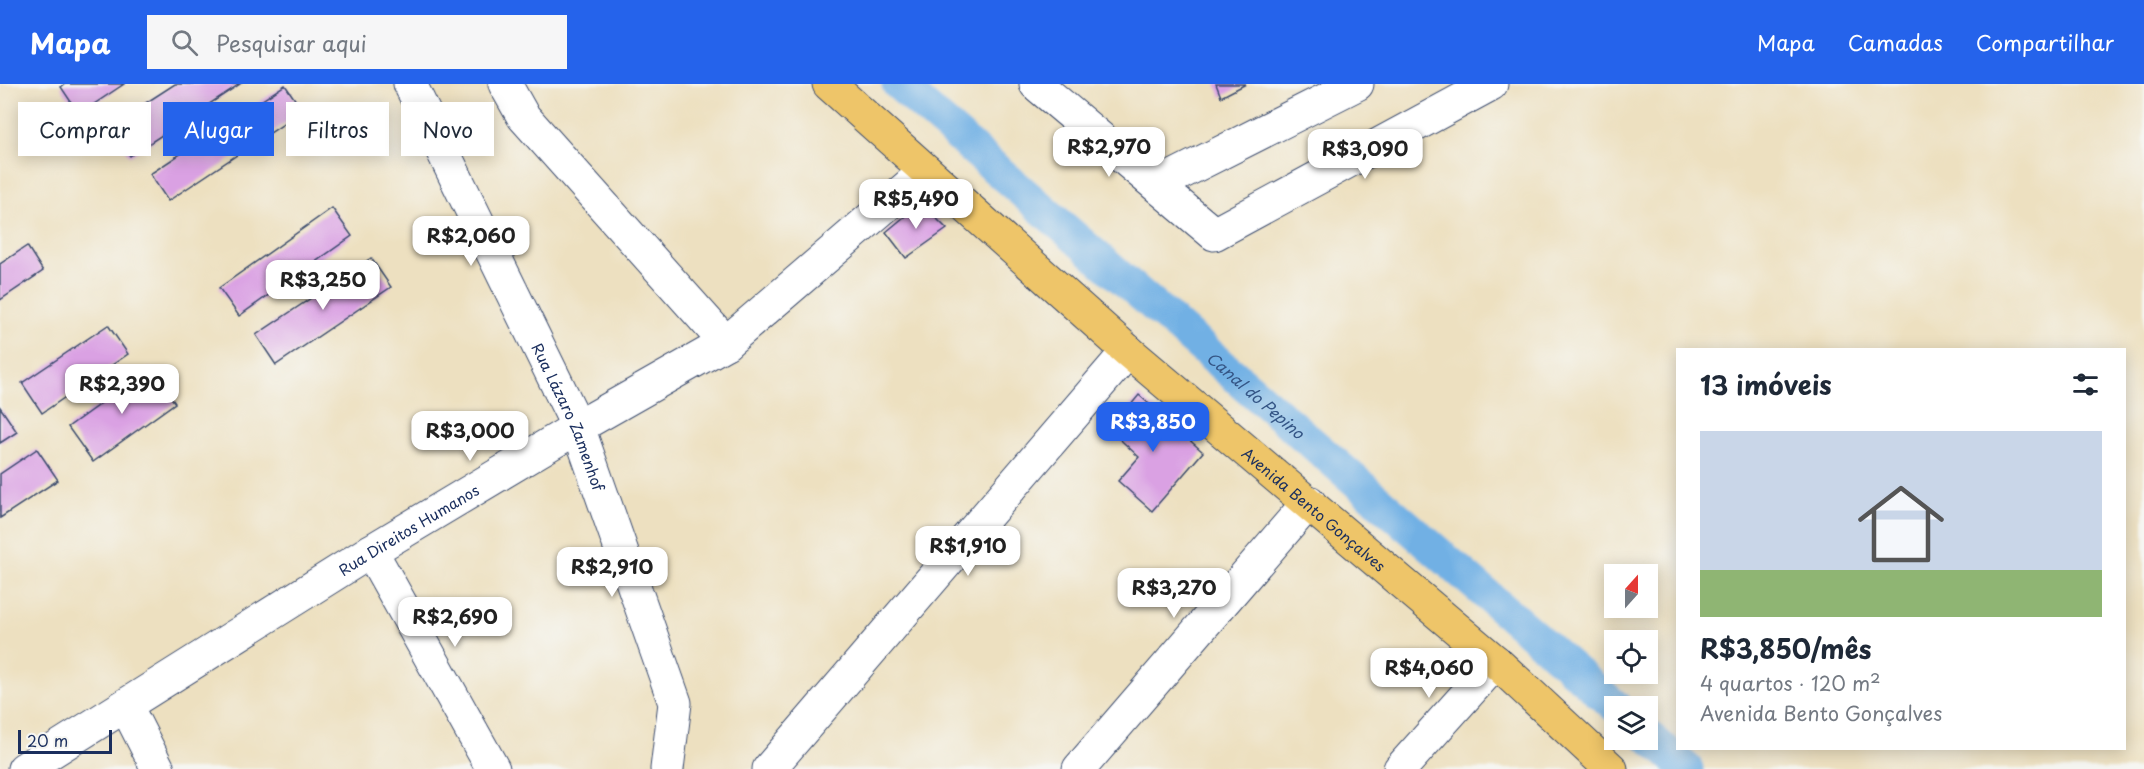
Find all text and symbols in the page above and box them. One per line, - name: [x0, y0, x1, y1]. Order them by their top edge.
- search box: [147, 15, 567, 69]
- text: Mapa: [30, 21, 111, 64]
- icon: search: [168, 26, 201, 59]
- text: Pesquisar aqui: [216, 26, 367, 59]
- text: Mapa: [1757, 26, 1815, 58]
- text: Camadas: [1848, 26, 1943, 58]
- text: Compartilhar: [1976, 26, 2114, 58]
- chip: Comprar: [18, 102, 151, 156]
- chip: Alugar: [163, 102, 274, 156]
- chip: Filtros: [286, 102, 389, 156]
- chip: Novo: [401, 102, 494, 156]
- pin: R$2,970: [1054, 127, 1164, 178]
- pin: R$3,090: [1310, 129, 1420, 180]
- text: R$2,970: [1067, 131, 1151, 161]
- text: R$3,090: [1322, 133, 1408, 163]
- pin: R$5,490: [861, 179, 971, 230]
- text: R$5,490: [873, 183, 959, 213]
- pin: R$2,060: [416, 216, 526, 267]
- text: R$2,060: [427, 220, 515, 250]
- pin: R$3,250: [268, 260, 378, 311]
- text: R$3,250: [280, 264, 366, 294]
- street label: Rua Lázaro Zamenhof: [527, 339, 611, 495]
- water label: Canal do Pepino: [1202, 345, 1311, 445]
- pin: R$2,390: [67, 364, 177, 415]
- text: 13 imóveis: [1700, 365, 1832, 404]
- text: R$2,390: [79, 368, 165, 398]
- icon: filters: [2069, 368, 2102, 401]
- pin: R$3,850: [1098, 402, 1208, 453]
- text: R$3,850: [1110, 406, 1196, 436]
- pin: R$3,000: [415, 411, 525, 462]
- text: R$3,000: [425, 415, 515, 445]
- street label: Avenida Bento Gonçalves: [1238, 441, 1391, 576]
- icon: home: [1847, 470, 1955, 578]
- street label: Rua Direitos Humanos: [333, 478, 483, 581]
- pin: R$1,910: [913, 526, 1023, 577]
- text: R$1,910: [929, 530, 1007, 560]
- pin: R$2,910: [557, 547, 667, 598]
- text: R$2,910: [571, 551, 653, 581]
- north arrow: [1604, 564, 1658, 618]
- map controls: [1604, 564, 1658, 750]
- pin: R$3,270: [1119, 568, 1229, 619]
- text: R$3,270: [1132, 572, 1216, 602]
- pin: R$2,690: [400, 597, 510, 648]
- text: R$2,690: [412, 601, 498, 631]
- text: R$3,850/mês: [1700, 629, 1871, 668]
- button: locate: [1604, 630, 1658, 684]
- pin: R$4,060: [1374, 648, 1484, 699]
- text: R$4,060: [1384, 652, 1474, 682]
- text: 4 quartos · 120 m²: [1700, 668, 1881, 698]
- button: layers: [1604, 696, 1658, 750]
- text: Avenida Bento Gonçalves: [1700, 698, 1942, 728]
- scale bar: [18, 727, 112, 754]
- text: 20 m: [27, 728, 68, 752]

